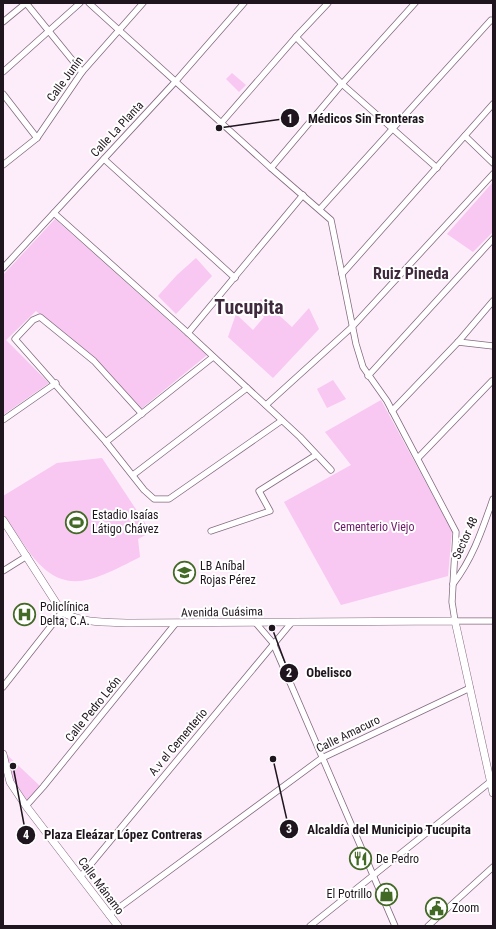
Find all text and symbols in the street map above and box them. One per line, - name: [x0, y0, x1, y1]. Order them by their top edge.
- street label: Calle Junín: [44, 54, 86, 104]
- street label: Calle La Planta: [88, 98, 146, 160]
- callout: Médicos Sin Fronteras: [280, 106, 432, 131]
- text: Médicos Sin Fronteras: [308, 111, 424, 126]
- text: 1: [287, 112, 293, 126]
- district label: Ruiz Pineda: [373, 264, 449, 283]
- district label: Tucupita: [214, 295, 284, 319]
- place label: Estadio Isaías Látigo Chávez: [92, 508, 159, 536]
- sports icon: Estadio Isaías Látigo Chávez: [64, 509, 90, 535]
- street label: Sector 48: [449, 514, 481, 561]
- park label: Cementerio Viejo: [333, 520, 415, 534]
- place label: LB Aníbal Rojas Pérez: [200, 559, 256, 587]
- school or university icon: LB Aníbal Rojas Pérez: [171, 560, 197, 586]
- place label: Policlínica Delta, C.A.: [40, 600, 90, 628]
- hospital icon: Policlínica Delta, C.A.: [12, 601, 38, 627]
- street label: Avenida Guásima: [181, 604, 263, 620]
- callout: Obelisco: [279, 660, 360, 685]
- text: Obelisco: [306, 665, 352, 680]
- text: 2: [286, 666, 292, 680]
- street label: Calle Pedro León: [62, 673, 124, 745]
- street label: A.v el Cementerio: [146, 705, 210, 779]
- street label: Calle Amacuro: [314, 713, 382, 755]
- callout: Alcaldía del Municipio Tucupita: [279, 817, 479, 842]
- callout: Plaza Eleázar López Contreras: [16, 822, 210, 847]
- text: 3: [286, 822, 292, 836]
- text: Alcaldía del Municipio Tucupita: [307, 822, 471, 837]
- text: Plaza Eleázar López Contreras: [44, 827, 202, 842]
- text: 4: [23, 828, 29, 842]
- restaurant icon: De Pedro: [347, 846, 373, 872]
- place label: De Pedro: [376, 852, 419, 866]
- street label: Calle Mánamo: [75, 855, 127, 917]
- shop icon: El Potrillo: [374, 881, 400, 907]
- place label: El Potrillo: [326, 887, 372, 901]
- public building icon: Zoom: [424, 895, 450, 921]
- place label: Zoom: [452, 901, 479, 915]

